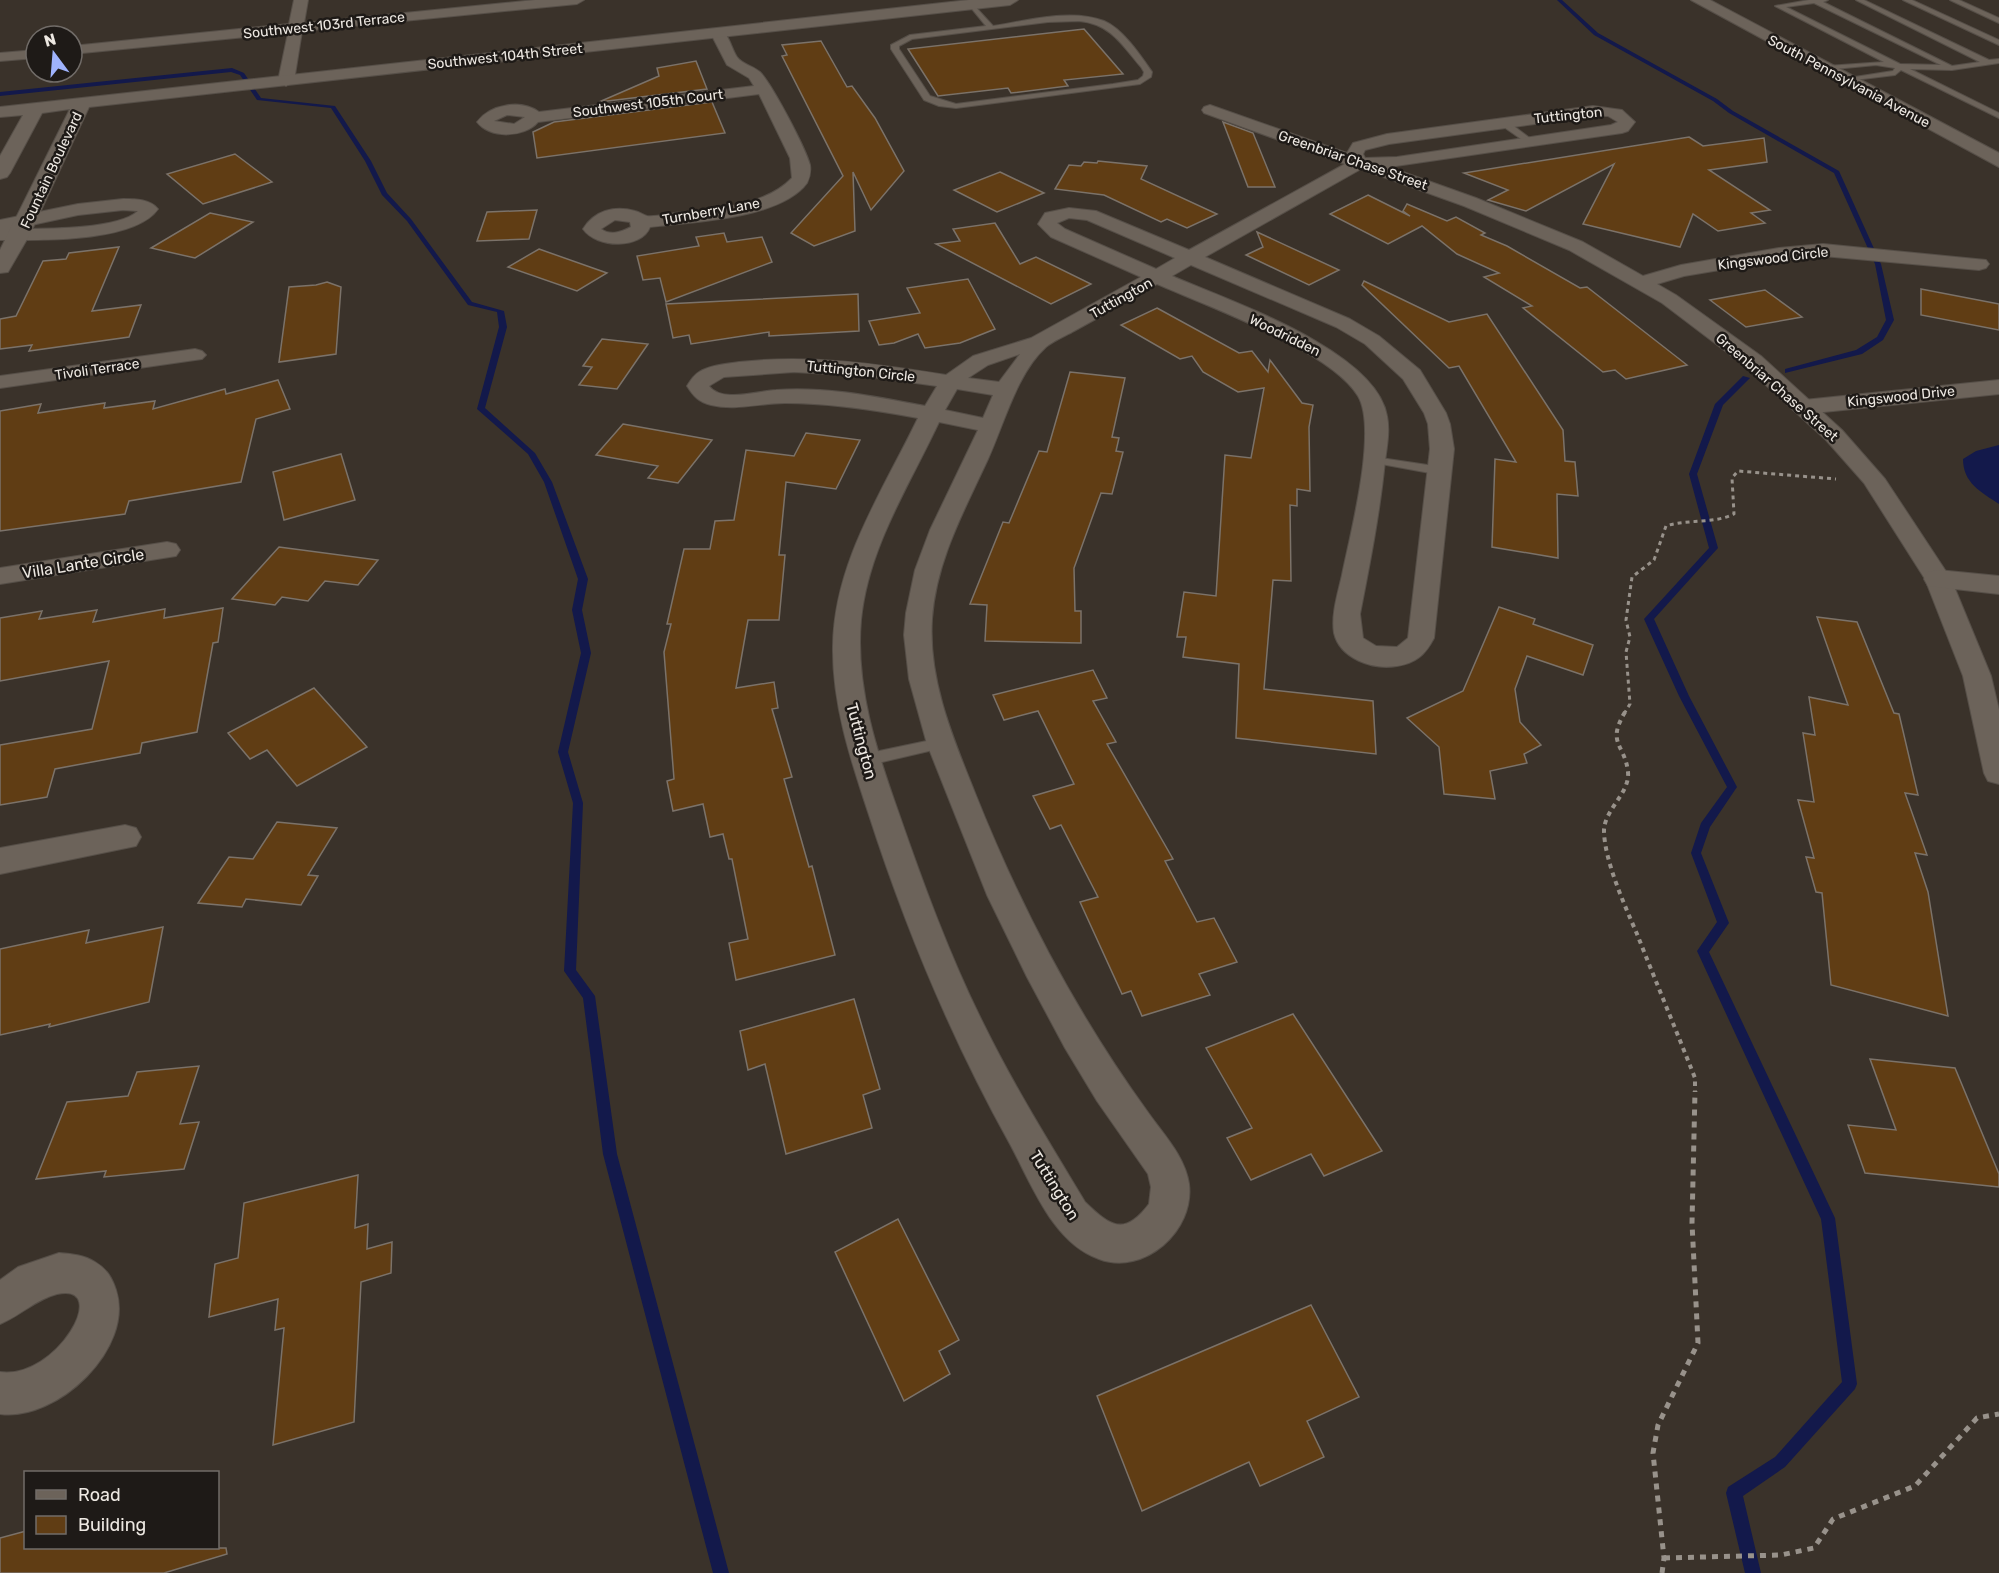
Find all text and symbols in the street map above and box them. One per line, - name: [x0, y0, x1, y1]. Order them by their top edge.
- street label: Southwest 103rd Terrace: [242, 9, 406, 42]
- north arrow: [24, 24, 84, 84]
- text: N: [42, 29, 58, 51]
- street label: South Pennsylvania Avenue: [1765, 31, 1933, 132]
- street label: Southwest 104th Street: [427, 40, 584, 73]
- street label: Southwest 105th Court: [572, 86, 725, 121]
- street label: Tuttington: [1533, 103, 1603, 128]
- street label: Fountain Boulevard: [17, 109, 86, 231]
- street label: Greenbriar Chase Street: [1276, 127, 1430, 194]
- street label: Turnberry Lane: [661, 195, 761, 228]
- street label: Kingswood Circle: [1717, 243, 1830, 274]
- street label: Tuttington: [1087, 274, 1155, 322]
- street label: Woodridden: [1246, 311, 1323, 360]
- street label: Greenbriar Chase Street: [1712, 330, 1842, 445]
- street label: Tivoli Terrace: [54, 355, 141, 384]
- street label: Tuttington Circle: [806, 357, 916, 386]
- street label: Kingswood Drive: [1846, 382, 1956, 411]
- street label: Villa Lante Circle: [21, 544, 146, 583]
- street label: Tuttington: [842, 701, 881, 781]
- street label: Tuttington: [1026, 1147, 1083, 1224]
- legend: [24, 1471, 219, 1549]
- text: Road: [78, 1484, 121, 1506]
- text: Building: [78, 1514, 146, 1536]

